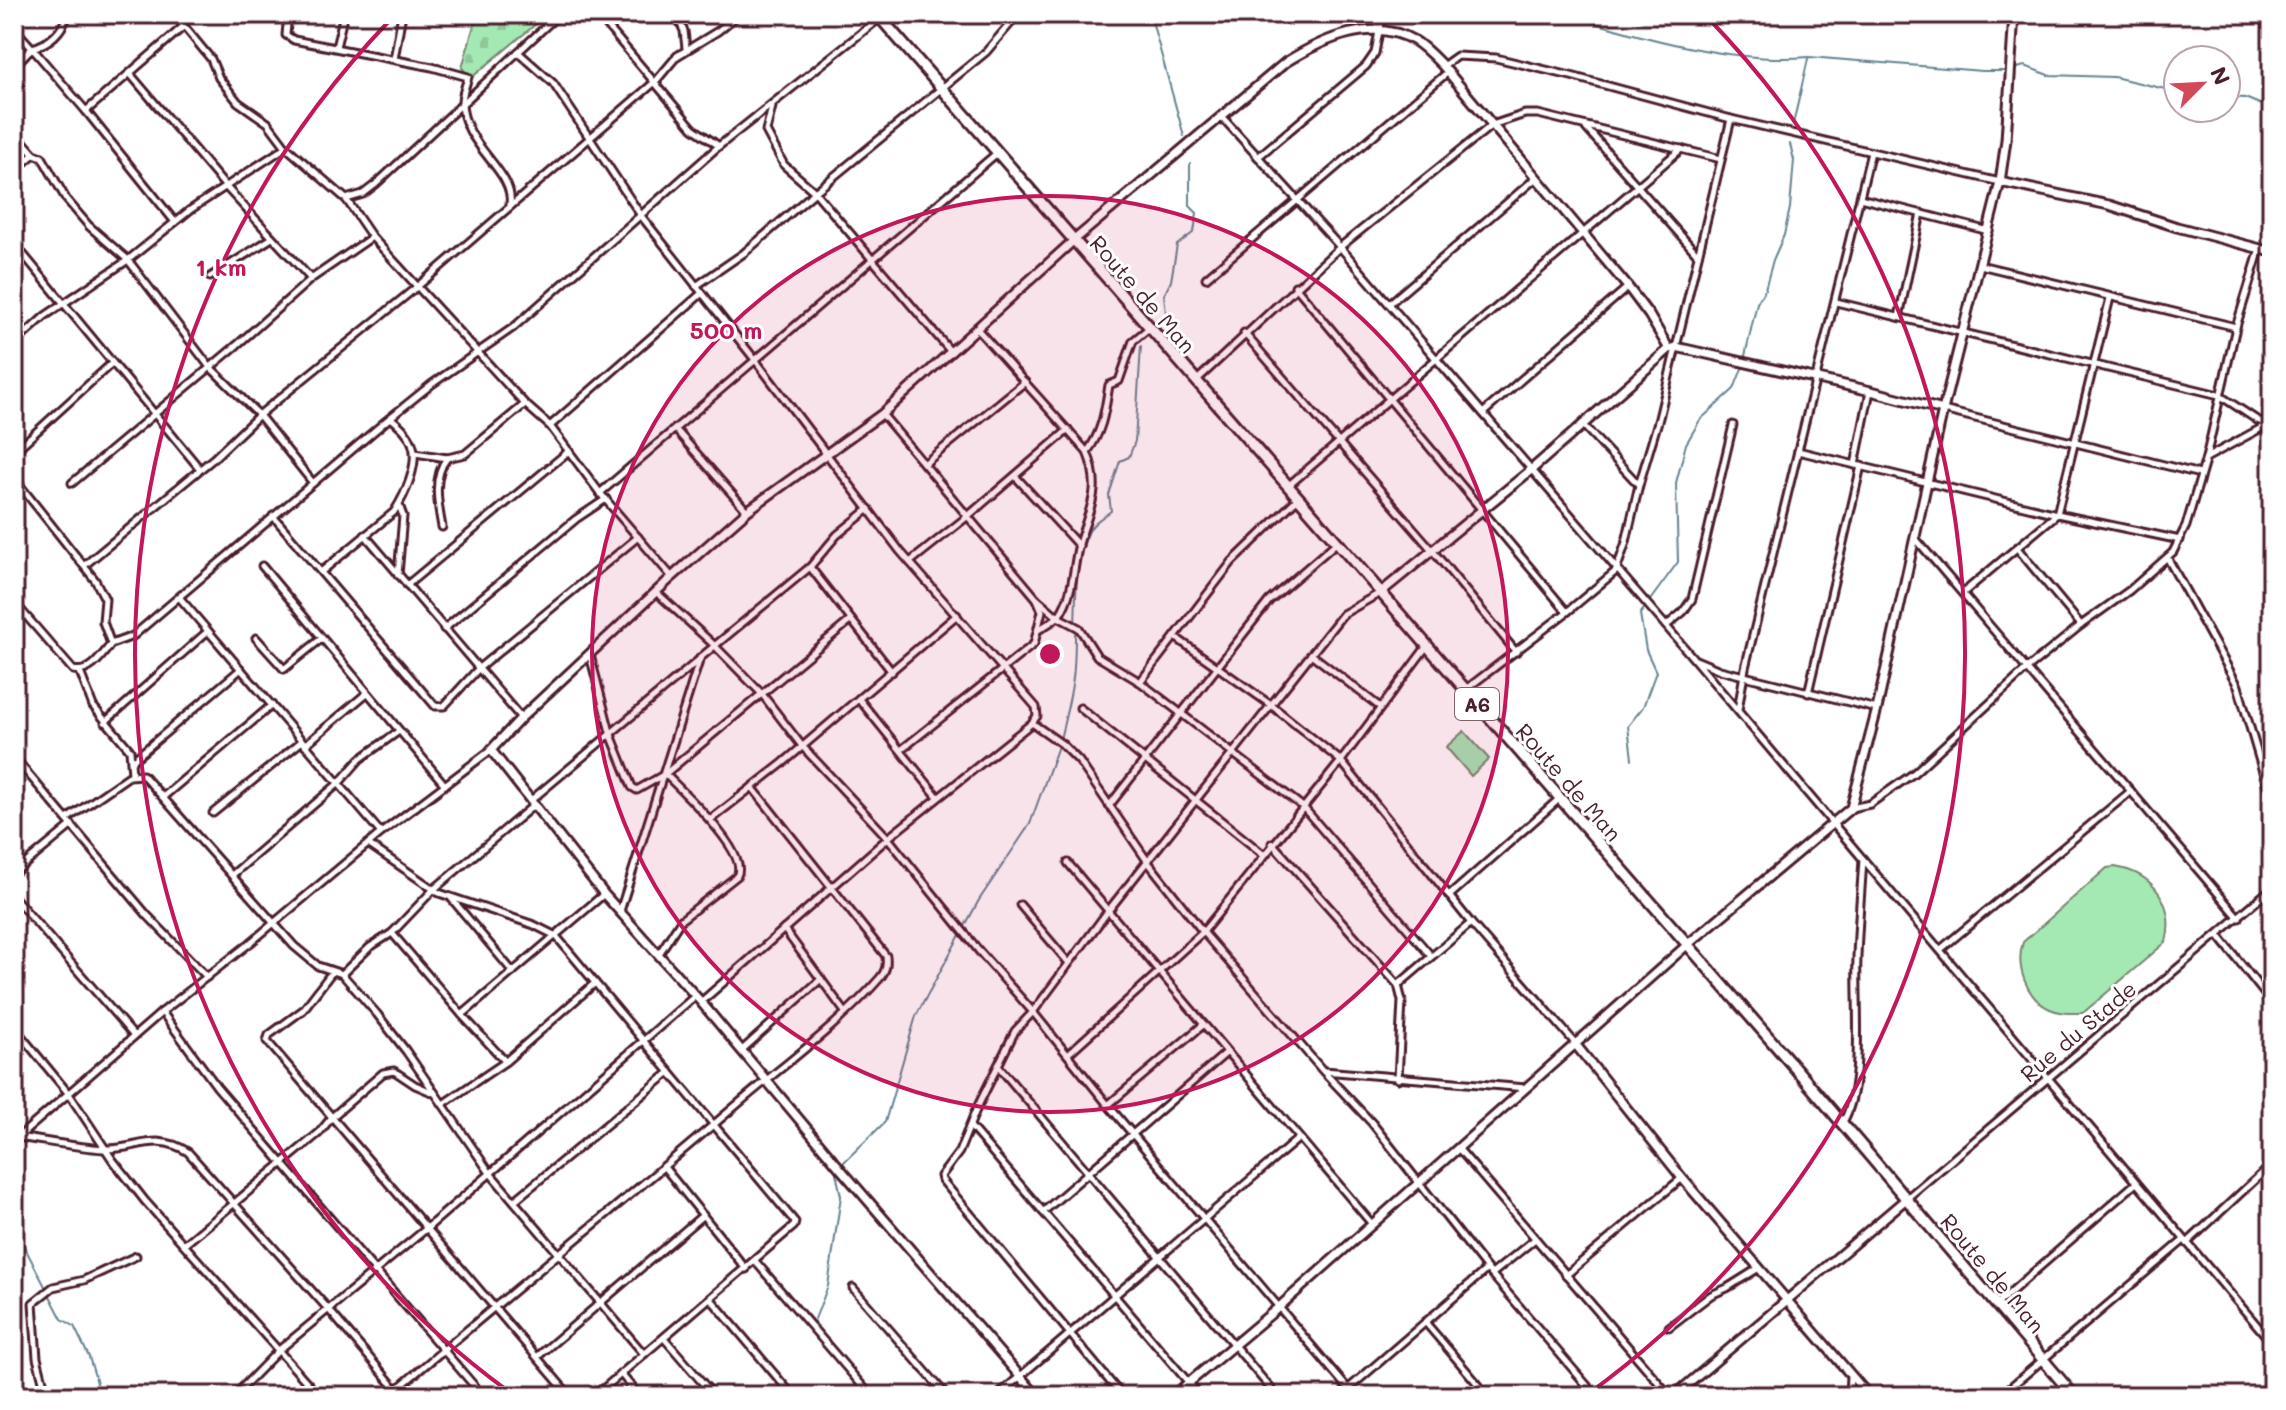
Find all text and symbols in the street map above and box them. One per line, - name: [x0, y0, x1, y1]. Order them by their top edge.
- north arrow: [2162, 44, 2242, 124]
- text: N: [2204, 62, 2237, 89]
- street label: Route de Man: [1084, 229, 1202, 359]
- text: 1 km: [195, 251, 247, 282]
- text: 500 m: [690, 314, 762, 345]
- centre of rings: [1036, 640, 1064, 668]
- road number: A6: [1455, 688, 1499, 720]
- street label: Route de Man: [1510, 717, 1628, 847]
- street label: Rue du Stade: [2014, 974, 2142, 1088]
- street label: Route de Man: [1934, 1207, 2052, 1339]

